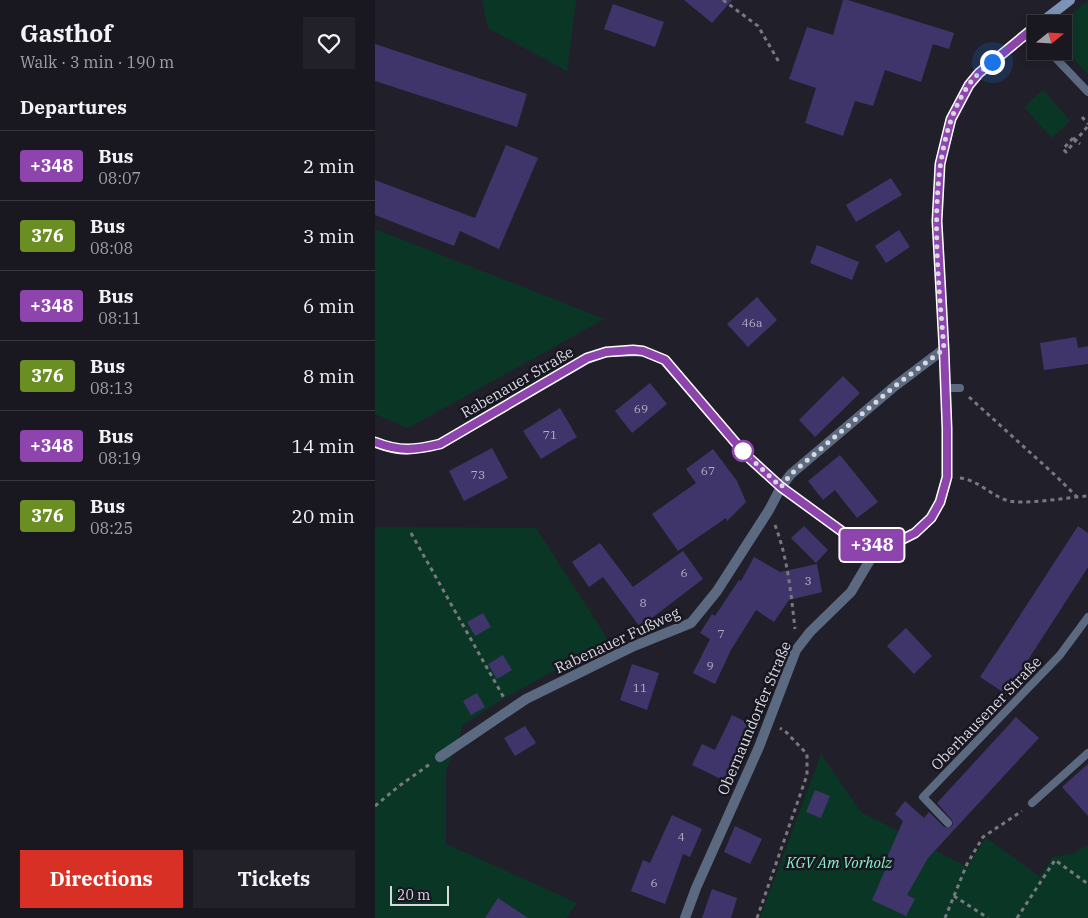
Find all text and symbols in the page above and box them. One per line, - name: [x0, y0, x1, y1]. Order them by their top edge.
- north arrow: [1027, 15, 1073, 60]
- map controls: [1027, 15, 1072, 60]
- text: Gasthof: [20, 17, 112, 49]
- button: heart: [303, 17, 355, 69]
- your location: [980, 50, 1005, 75]
- text: Walk · 3 min · 190 m: [20, 52, 174, 72]
- text: Departures: [20, 95, 127, 119]
- text: Bus: [98, 144, 133, 168]
- text: +348: [30, 154, 73, 177]
- text: 2 min: [303, 154, 355, 178]
- text: 08:07: [98, 168, 141, 188]
- text: Bus: [90, 214, 125, 238]
- text: 376: [31, 224, 64, 247]
- text: 3 min: [303, 224, 355, 248]
- text: 08:08: [90, 238, 133, 258]
- text: Bus: [98, 284, 133, 308]
- text: +348: [30, 294, 73, 317]
- text: 6 min: [303, 294, 355, 318]
- text: 08:11: [98, 308, 141, 328]
- house number: 46a: [742, 315, 763, 330]
- street label: Rabenauer Straße: [457, 342, 577, 422]
- text: Bus: [90, 354, 125, 378]
- text: 376: [31, 364, 64, 387]
- text: 8 min: [303, 364, 355, 388]
- text: 08:13: [90, 378, 133, 398]
- house number: 69: [634, 401, 648, 416]
- text: Bus: [98, 424, 133, 448]
- house number: 71: [543, 427, 557, 442]
- text: +348: [30, 434, 73, 457]
- text: 14 min: [292, 434, 355, 458]
- unlabelled marker: [732, 440, 754, 462]
- text: 08:19: [98, 448, 141, 468]
- house number: 67: [701, 463, 715, 478]
- house number: 73: [471, 467, 485, 482]
- text: Bus: [90, 494, 125, 518]
- text: 376: [31, 504, 64, 527]
- text: 20 min: [292, 504, 355, 528]
- text: 08:25: [90, 518, 133, 538]
- line badge: +348: [837, 529, 907, 561]
- text: +348: [850, 533, 894, 556]
- house number: 6: [680, 565, 688, 580]
- house number: 3: [804, 573, 812, 588]
- house number: 8: [639, 595, 647, 610]
- street label: Rabenauer Fußweg: [551, 603, 683, 677]
- house number: 7: [717, 626, 725, 641]
- street label: Obernaundorfer Straße: [713, 638, 795, 798]
- street label: Oberhausener Straße: [927, 652, 1045, 774]
- house number: 9: [706, 658, 714, 673]
- house number: 11: [633, 680, 647, 695]
- house number: 4: [677, 829, 685, 844]
- button: Directions: [20, 850, 183, 908]
- button: Tickets: [193, 850, 355, 908]
- park label: KGV Am Vorholz: [785, 853, 892, 872]
- house number: 6: [650, 875, 658, 890]
- scale bar: [390, 883, 449, 906]
- text: 20 m: [397, 886, 430, 904]

